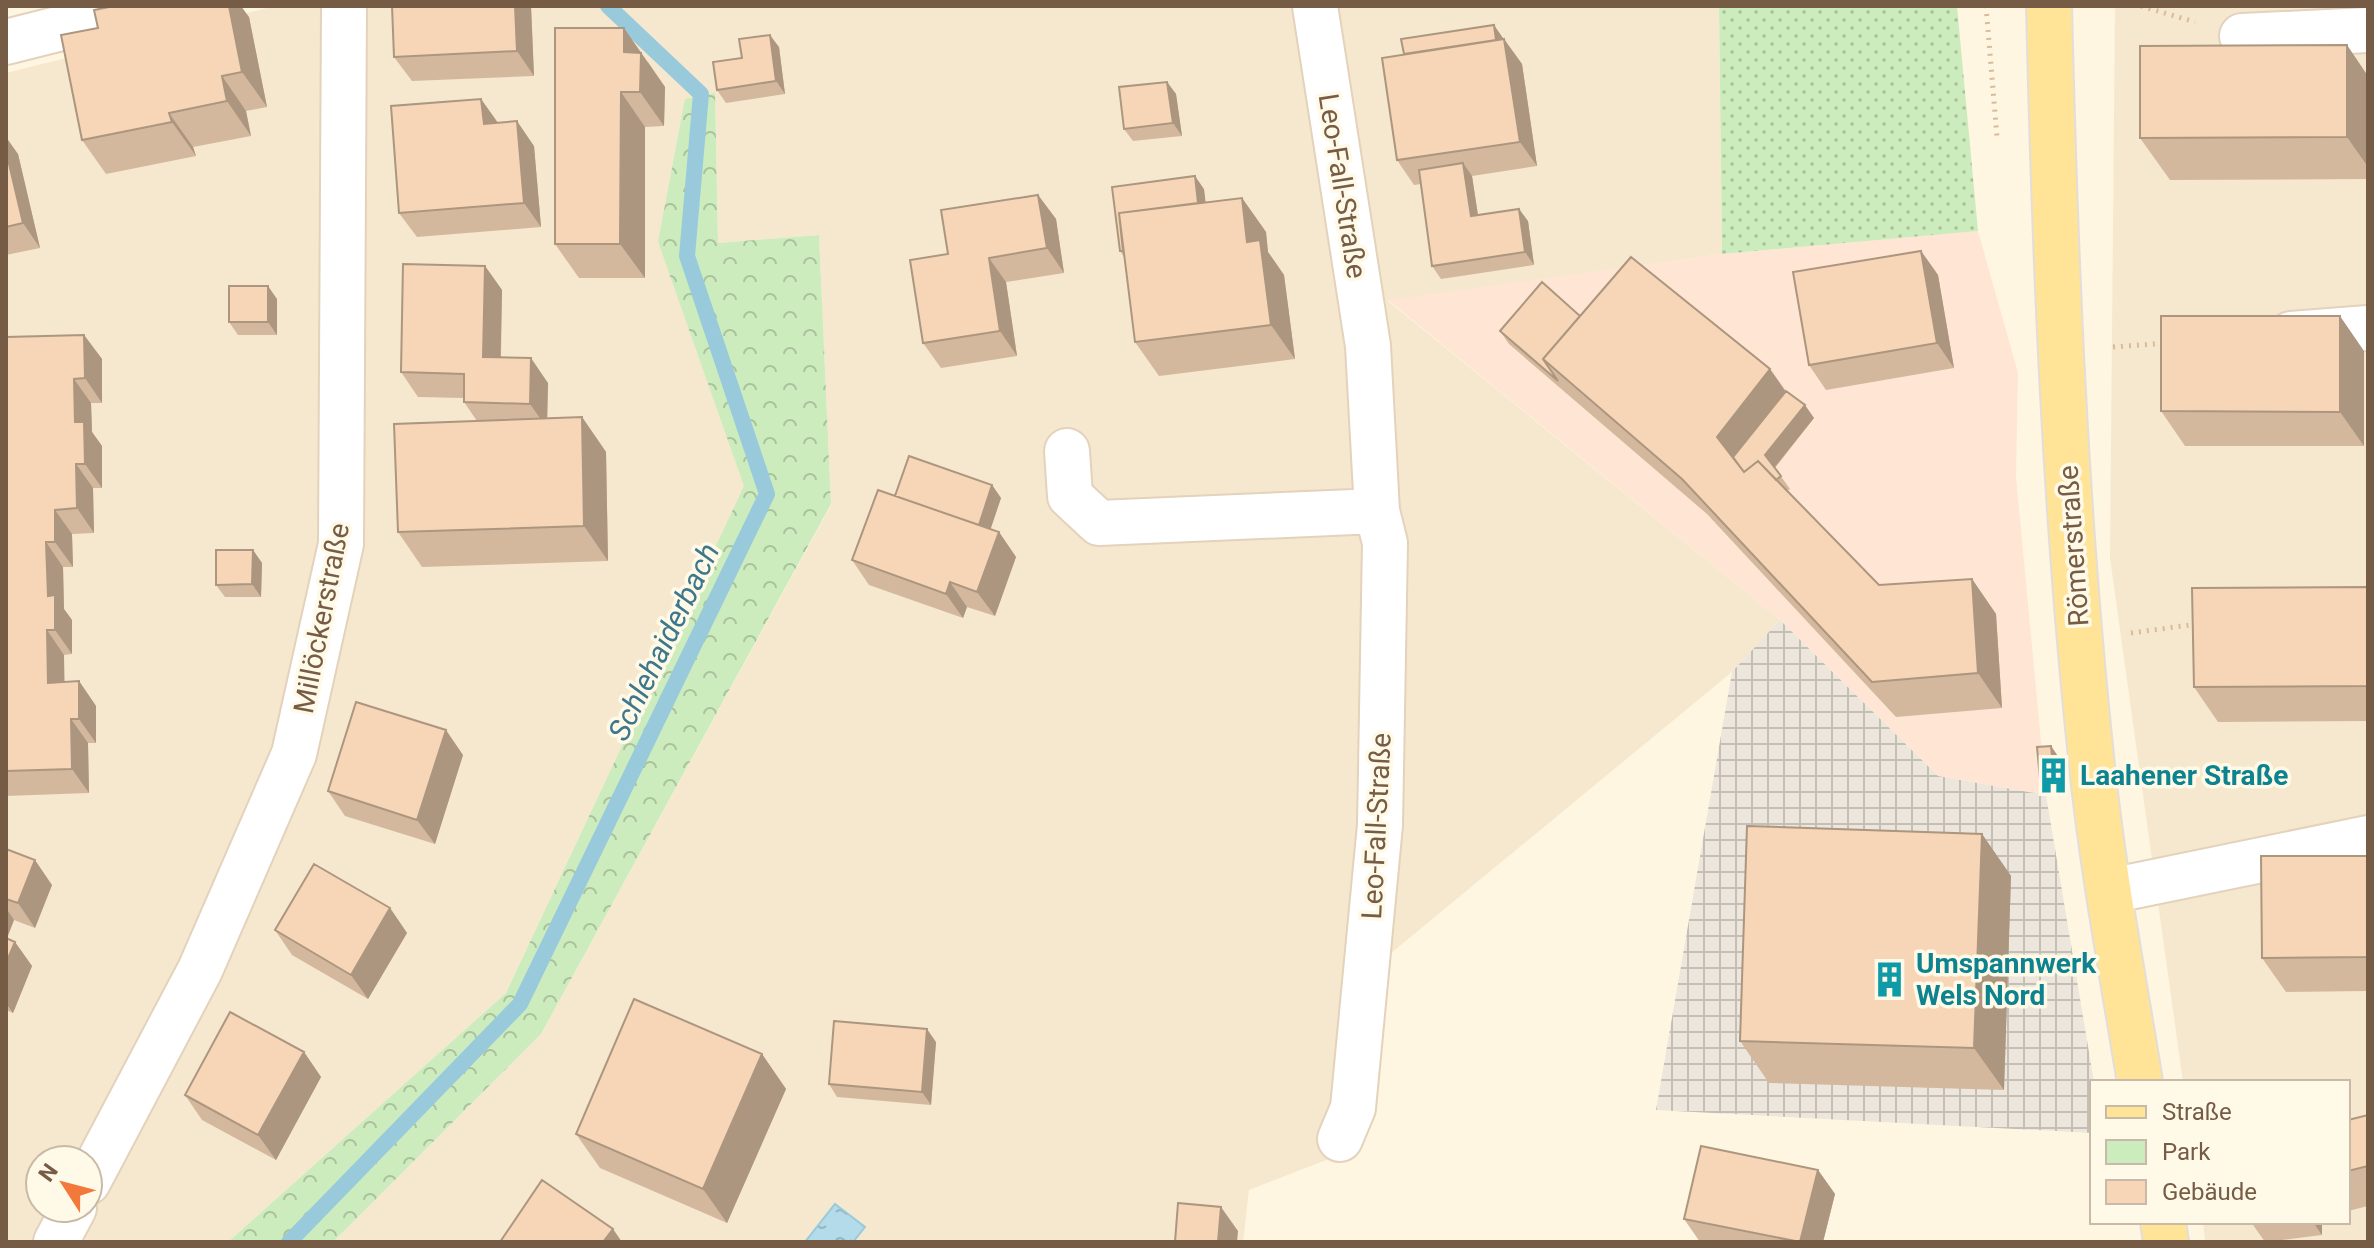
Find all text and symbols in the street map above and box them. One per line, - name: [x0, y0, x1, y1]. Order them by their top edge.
- street label: Leo-Fall-Straße: [1312, 91, 1373, 281]
- street label: Römerstraße: [2051, 464, 2096, 628]
- street label: Millöckerstraße: [287, 520, 356, 716]
- water label: Schlehaiderbach: [601, 537, 726, 746]
- street label: Leo-Fall-Straße: [1355, 732, 1398, 920]
- building icon: Laahener Straße: [2035, 756, 2073, 794]
- place label: Laahener Straße: [2080, 759, 2288, 792]
- place label: Umspannwerk Wels Nord: [1916, 947, 2097, 1012]
- building icon: Umspannwerk Wels Nord: [1871, 960, 1909, 998]
- legend: [2090, 1080, 2350, 1224]
- text: Straße: [2162, 1098, 2232, 1126]
- text: Park: [2162, 1138, 2211, 1166]
- north arrow: [24, 1144, 104, 1224]
- text: N: [34, 1159, 63, 1186]
- text: Gebäude: [2162, 1178, 2257, 1206]

